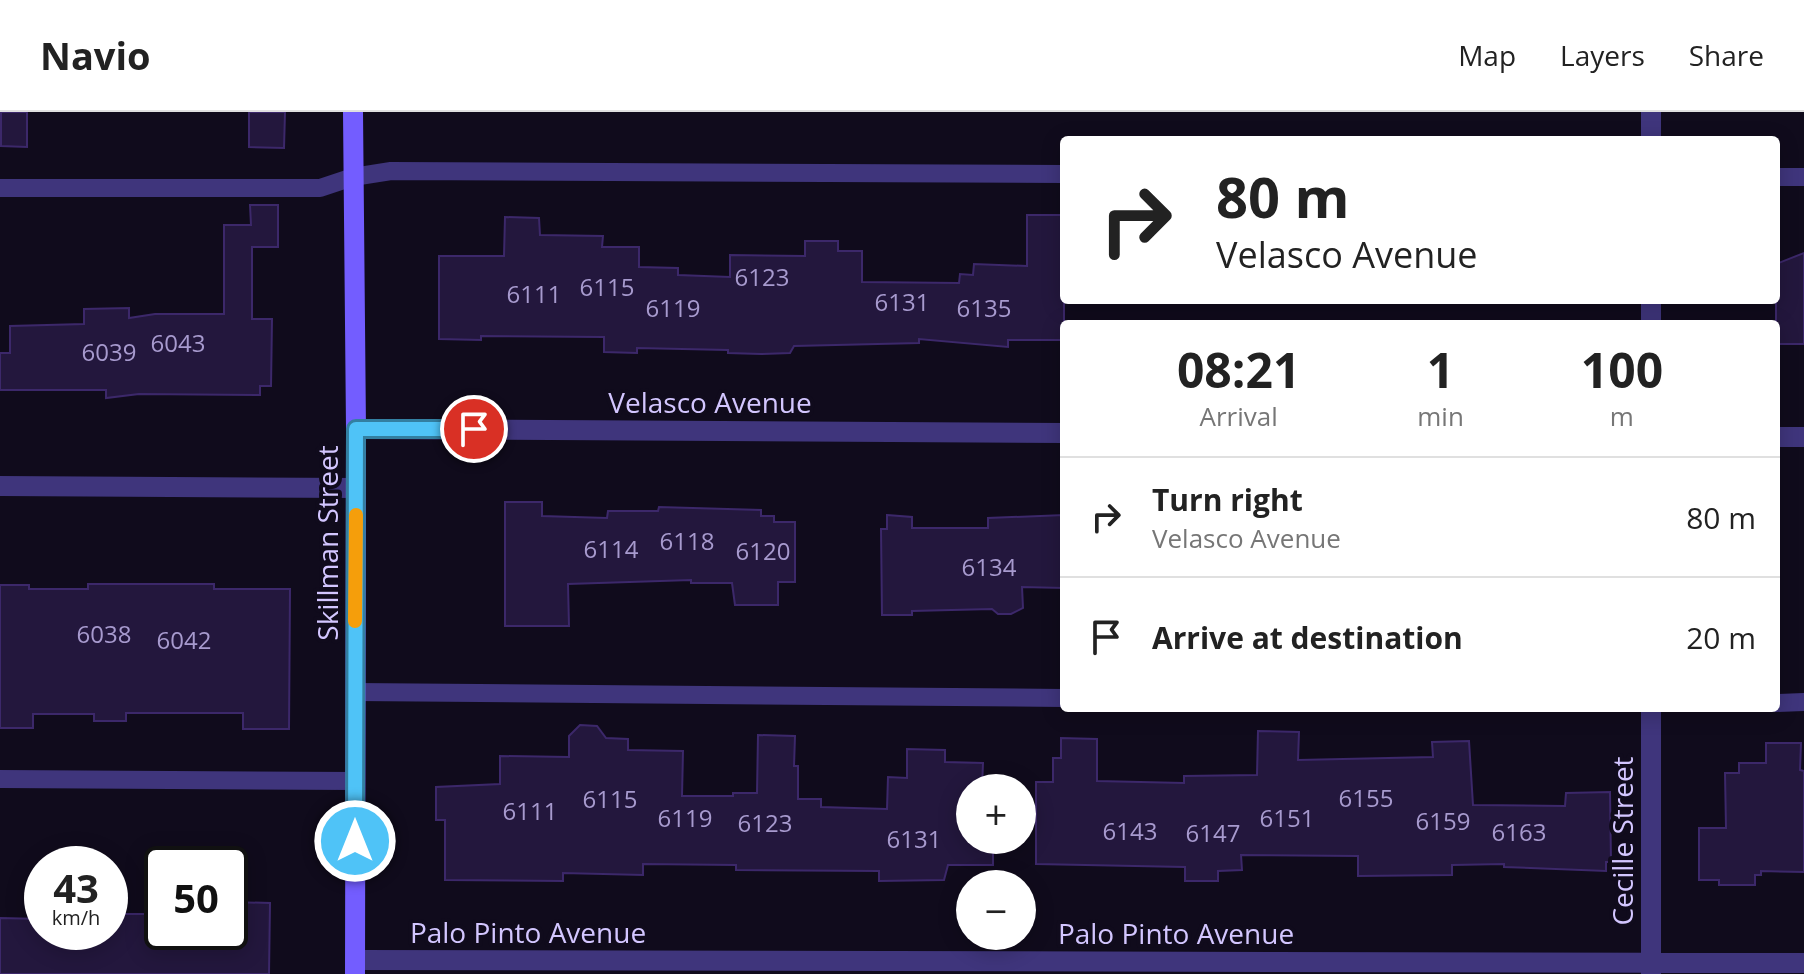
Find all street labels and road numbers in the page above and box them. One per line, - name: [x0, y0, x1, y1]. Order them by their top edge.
- street label: Velasco Avenue: [608, 383, 812, 421]
- street label: Skillman Street: [308, 445, 346, 641]
- street label: Cecille Street: [1603, 756, 1641, 926]
- street label: Palo Pinto Avenue: [410, 913, 646, 951]
- street label: Palo Pinto Avenue: [1058, 914, 1294, 952]

